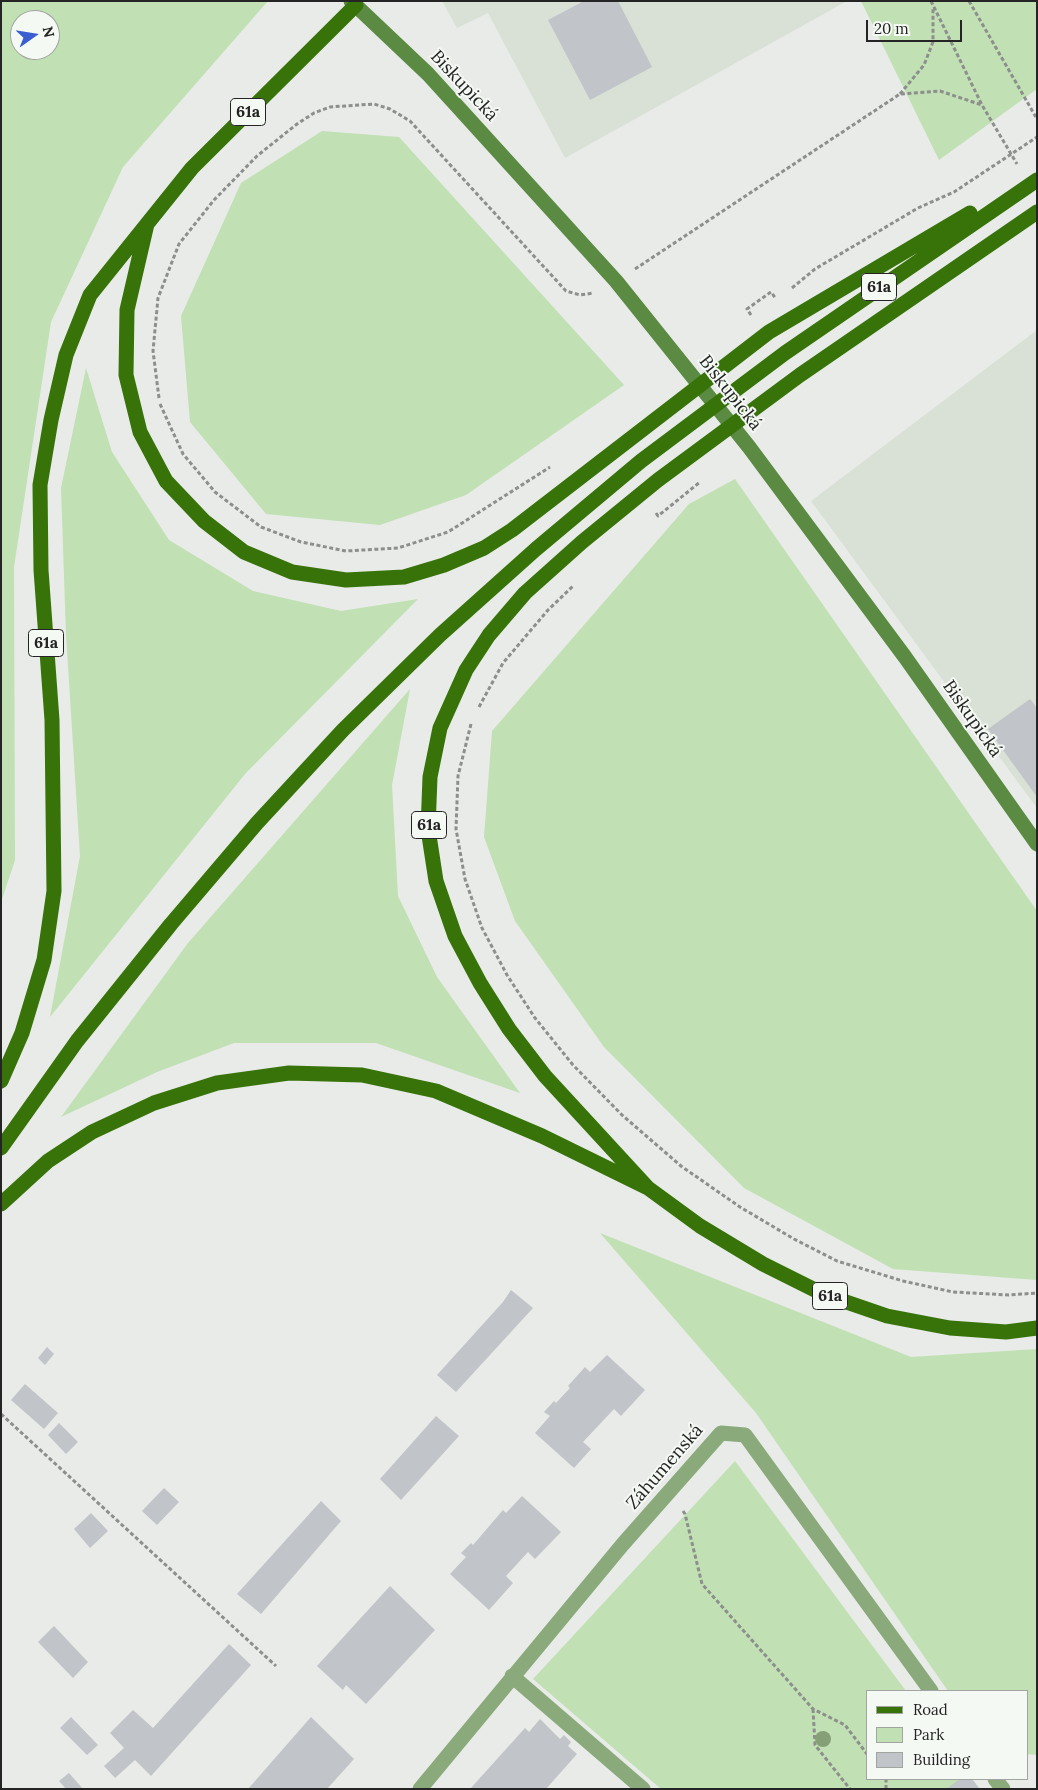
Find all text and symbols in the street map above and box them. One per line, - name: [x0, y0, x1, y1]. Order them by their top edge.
- north arrow: [10, 10, 60, 60]
- scale bar: [868, 10, 964, 42]
- text: 20 m: [874, 19, 909, 38]
- text: N: [39, 25, 59, 39]
- street label: Biskupická: [426, 46, 502, 126]
- road number: 61a: [230, 98, 266, 125]
- road number: 61a: [862, 274, 896, 300]
- street label: Biskupická: [694, 351, 766, 435]
- road number: 61a: [28, 630, 64, 656]
- street label: Biskupická: [938, 676, 1006, 762]
- road number: 61a: [412, 812, 446, 838]
- road number: 61a: [812, 1282, 848, 1310]
- street label: Záhumenská: [622, 1420, 708, 1514]
- legend: [866, 1690, 1028, 1780]
- text: Road: [913, 1700, 948, 1719]
- text: Park: [913, 1725, 944, 1744]
- text: Building: [913, 1750, 970, 1769]

